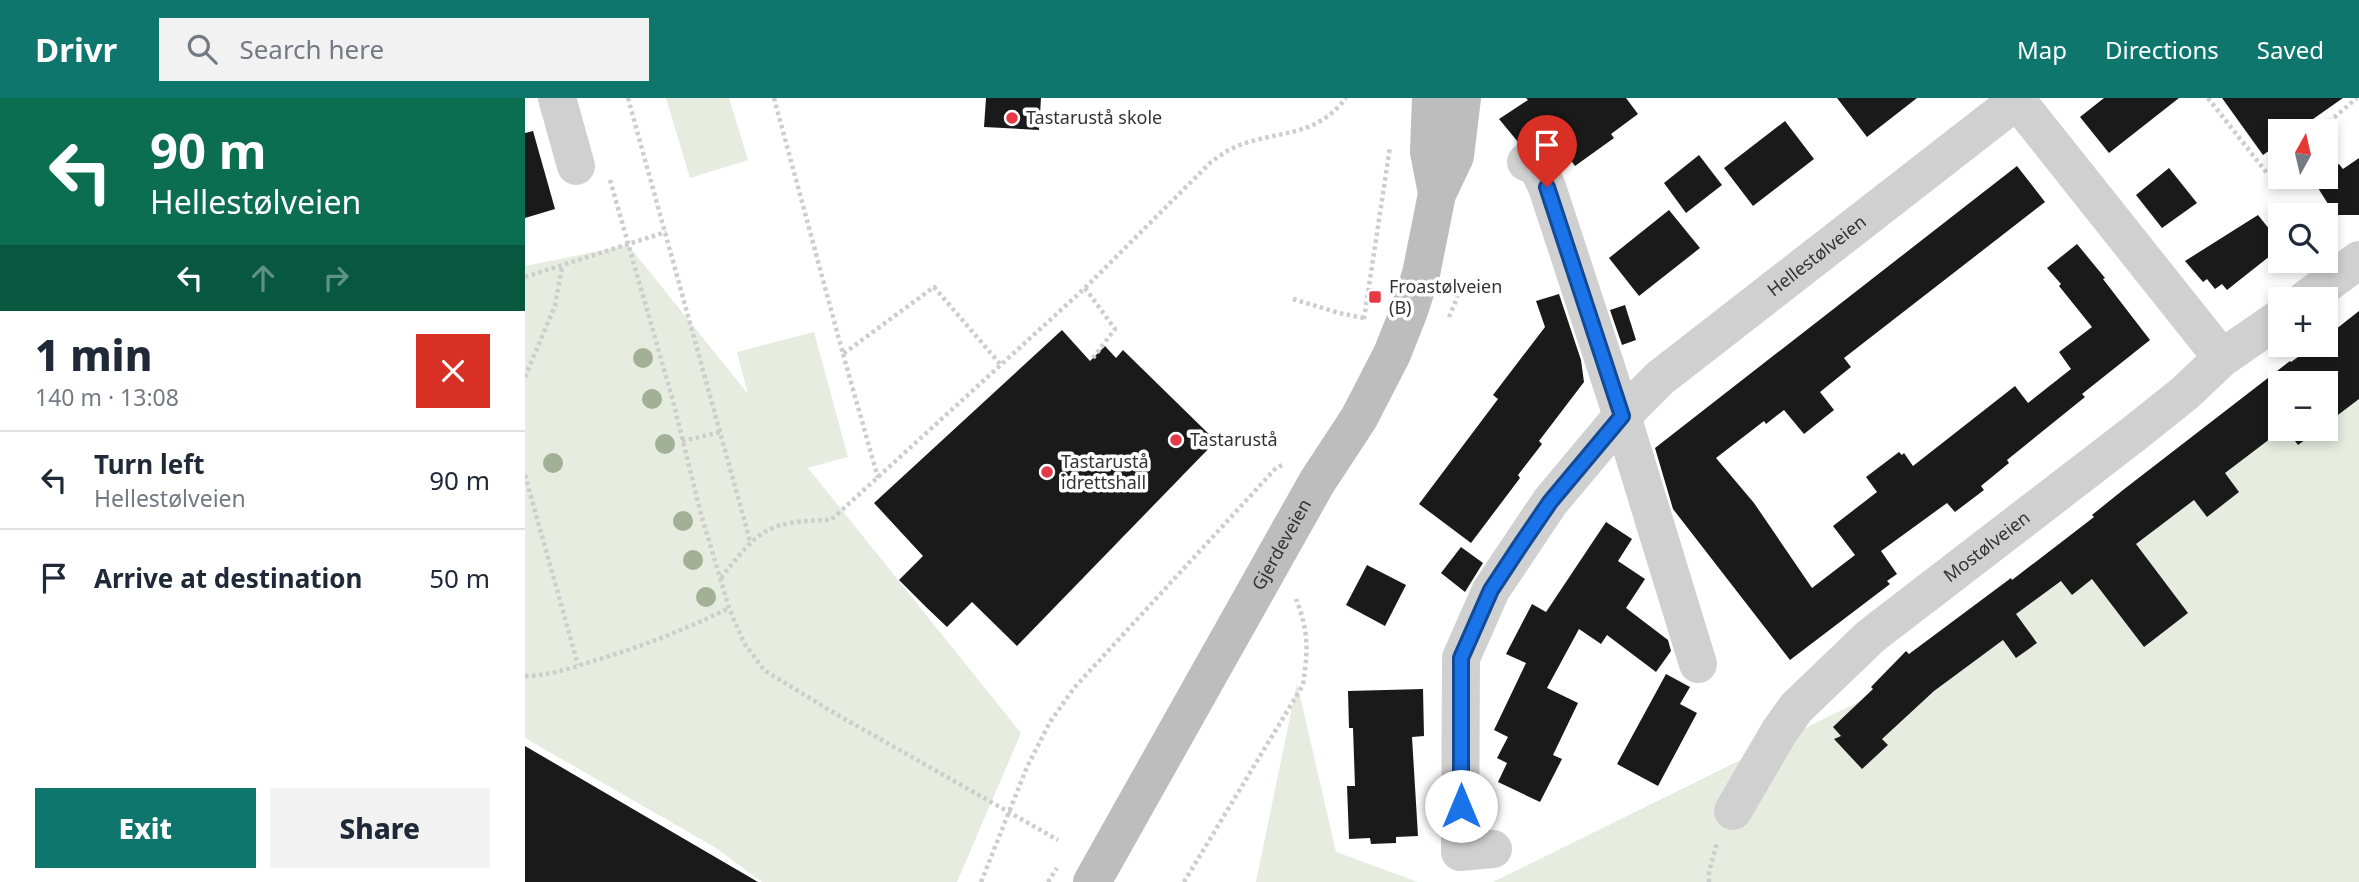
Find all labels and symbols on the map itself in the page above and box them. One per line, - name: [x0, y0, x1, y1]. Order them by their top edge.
- place label: Tastarustå skole: [1026, 105, 1162, 129]
- marker: Tastarustå skole: [1004, 110, 1020, 126]
- pin: [1517, 115, 1577, 187]
- north arrow: [2268, 119, 2338, 189]
- street label: Hellestølveien: [1762, 209, 1871, 301]
- place label: Froastølveien (B): [1389, 274, 1502, 319]
- marker: Froastølveien (B): [1367, 289, 1383, 305]
- place label: Tastarustå: [1190, 427, 1278, 451]
- marker: Tastarustå: [1168, 432, 1184, 448]
- place label: Tastarustå idrettshall: [1061, 449, 1149, 494]
- marker: Tastarustå idrettshall: [1039, 464, 1055, 480]
- street label: Gjerdeveien: [1246, 494, 1316, 594]
- street label: Mostølveien: [1938, 505, 2034, 587]
- position arrow: [1424, 769, 1498, 843]

